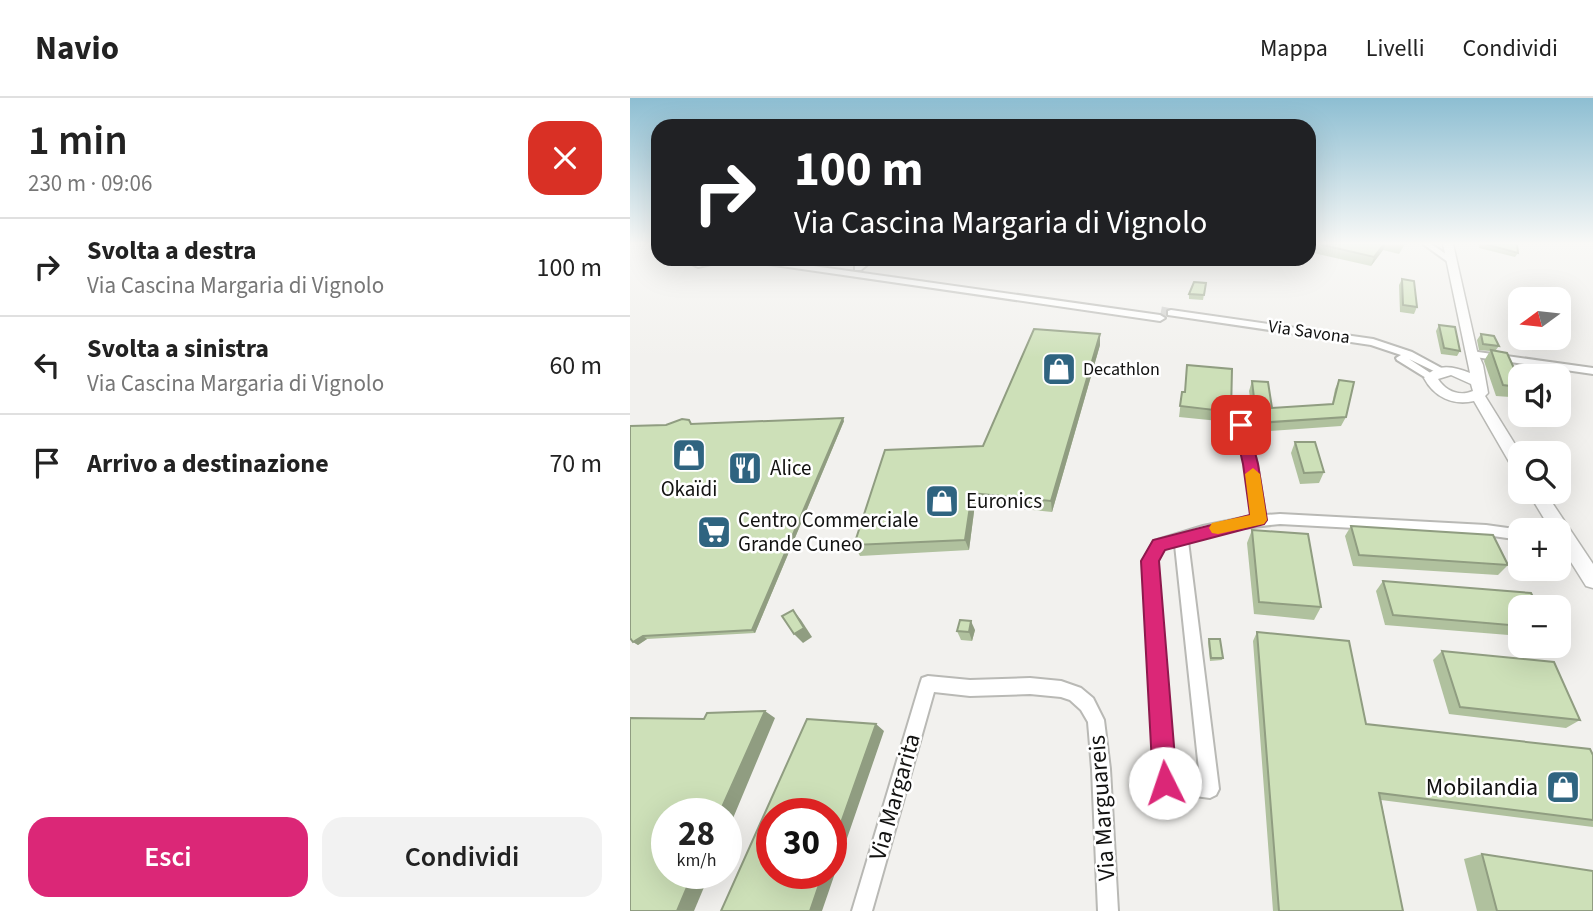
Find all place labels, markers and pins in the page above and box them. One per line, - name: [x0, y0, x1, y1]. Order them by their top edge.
- shop icon: Decathlon: [1040, 350, 1078, 388]
- place label: Decathlon: [1083, 357, 1160, 382]
- pin: [1211, 395, 1271, 455]
- shop icon: Okaïdi: [670, 436, 708, 474]
- restaurant icon: Alice: [726, 449, 764, 487]
- place label: Alice: [770, 453, 811, 483]
- place label: Okaïdi: [661, 474, 717, 504]
- shop icon: Euronics: [923, 482, 961, 520]
- place label: Euronics: [966, 486, 1042, 516]
- place label: Centro Commerciale Grande Cuneo: [738, 505, 918, 559]
- supermarket icon: Centro Commerciale Grande Cuneo: [695, 513, 733, 551]
- shop icon: Mobilandia: [1544, 768, 1582, 806]
- place label: Mobilandia: [1426, 770, 1538, 805]

